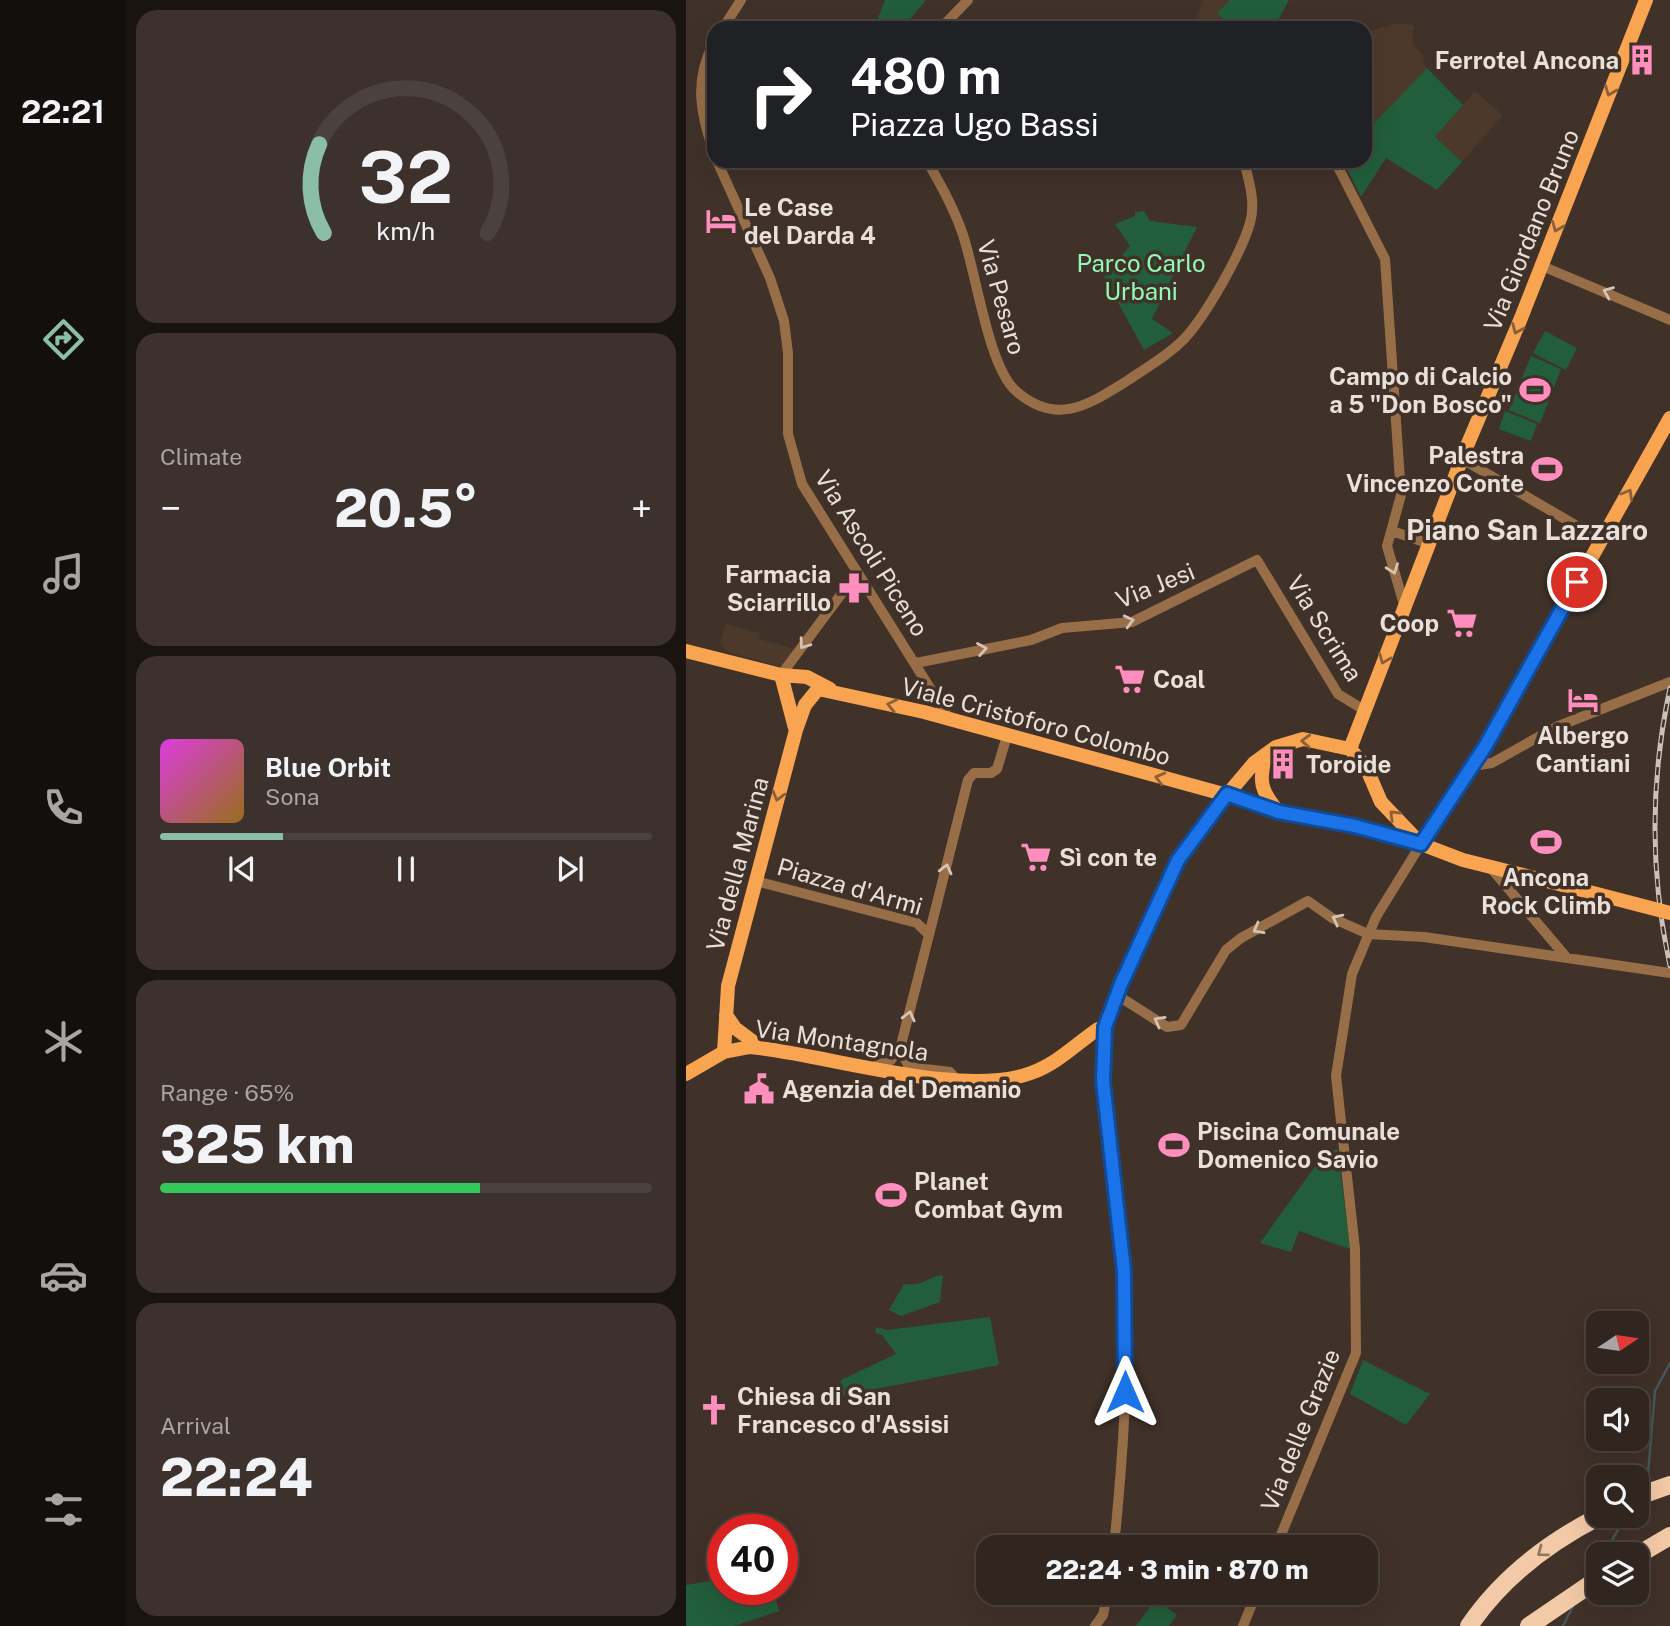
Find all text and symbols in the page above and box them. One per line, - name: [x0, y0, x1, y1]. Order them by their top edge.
- building icon: Ferrotel Ancona: [1625, 43, 1659, 77]
- place label: Ferrotel Ancona: [1435, 46, 1619, 74]
- text: 480 m: [850, 47, 1001, 105]
- icon: right: [735, 49, 826, 140]
- one-way arrow: [1605, 85, 1619, 97]
- text: 22:21: [21, 93, 105, 130]
- text: Piazza Ugo Bassi: [850, 106, 1099, 143]
- street label: Via Giordano Bruno: [1478, 125, 1584, 335]
- text: 32: [359, 134, 453, 219]
- place label: Le Case del Darda 4: [744, 193, 876, 249]
- hotel icon: Le Case del Darda 4: [704, 204, 738, 238]
- text: km/h: [377, 215, 435, 245]
- one-way arrow: [1551, 221, 1565, 233]
- street label: Via Pesaro: [972, 236, 1032, 358]
- park label: Parco Carlo Urbani: [1077, 249, 1205, 305]
- one-way arrow: [1603, 286, 1615, 300]
- icon: directions: [39, 315, 88, 364]
- one-way arrow: [1511, 323, 1525, 335]
- place label: Campo di Calcio a 5 "Don Bosco": [1329, 362, 1512, 418]
- sports icon: Campo di Calcio a 5 "Don Bosco": [1518, 373, 1552, 407]
- place label: Palestra Vincenzo Conte: [1346, 441, 1524, 497]
- text: Climate: [160, 443, 242, 470]
- sports icon: Palestra Vincenzo Conte: [1530, 452, 1564, 486]
- street label: Via Ascoli Piceno: [810, 465, 934, 641]
- text: 20.5°: [334, 478, 478, 539]
- text: −: [160, 486, 181, 531]
- text: +: [631, 486, 652, 531]
- one-way arrow: [1620, 488, 1633, 501]
- district label: Piano San Lazzaro: [1406, 513, 1648, 546]
- icon: music: [39, 549, 88, 598]
- pin: [1547, 552, 1607, 612]
- street label: Via Jesi: [1112, 557, 1198, 613]
- place label: Farmacia Sciarrillo: [725, 560, 831, 616]
- one-way arrow: [1385, 563, 1399, 575]
- icon: arrive: [1558, 563, 1596, 601]
- street label: Via Scrima: [1281, 570, 1369, 686]
- pharmacy icon: Farmacia Sciarrillo: [837, 571, 871, 605]
- supermarket icon: Coop: [1445, 606, 1479, 640]
- place label: Coop: [1380, 609, 1439, 637]
- one-way arrow: [1123, 615, 1135, 629]
- one-way arrow: [800, 636, 813, 648]
- one-way arrow: [976, 642, 988, 657]
- one-way arrow: [1379, 652, 1393, 664]
- supermarket icon: Coal: [1113, 662, 1147, 696]
- place label: Coal: [1153, 665, 1206, 693]
- street label: Viale Cristoforo Colombo: [898, 672, 1174, 770]
- hotel icon: Albergo Cantiani: [1566, 683, 1600, 717]
- one-way arrow: [886, 699, 898, 713]
- place label: Albergo Cantiani: [1536, 721, 1630, 777]
- one-way arrow: [1301, 733, 1312, 748]
- building icon: Toroide: [1266, 747, 1300, 781]
- place label: Toroide: [1306, 750, 1391, 778]
- text: Blue Orbit: [265, 752, 391, 783]
- one-way arrow: [1154, 772, 1166, 786]
- street label: Via della Marina: [700, 774, 774, 954]
- icon: phone: [39, 783, 88, 832]
- text: Sona: [265, 783, 319, 810]
- one-way arrow: [772, 790, 786, 802]
- one-way arrow: [1389, 810, 1402, 823]
- sports icon: Ancona Rock Climb: [1529, 825, 1563, 859]
- supermarket icon: Sì con te: [1019, 840, 1053, 874]
- place label: Sì con te: [1059, 843, 1157, 871]
- icon: previous: [223, 850, 261, 888]
- icon: pause: [387, 850, 425, 888]
- icon: next: [551, 850, 589, 888]
- street label: Piazza d'Armi: [774, 852, 926, 920]
- one-way arrow: [938, 863, 952, 875]
- place label: Ancona Rock Climb: [1481, 863, 1611, 919]
- one-way arrow: [1332, 914, 1344, 928]
- one-way arrow: [1253, 921, 1265, 934]
- one-way arrow: [901, 1010, 915, 1022]
- street label: Via Montagnola: [754, 1014, 930, 1066]
- one-way arrow: [1154, 1016, 1166, 1029]
- icon: climate: [39, 1017, 88, 1066]
- public building icon: Agenzia del Demanio: [742, 1072, 776, 1106]
- place label: Agenzia del Demanio: [782, 1075, 1021, 1103]
- text: Range · 65%: [160, 1079, 294, 1106]
- text: 325 km: [160, 1114, 354, 1175]
- place label: Piscina Comunale Domenico Savio: [1197, 1117, 1400, 1173]
- sports icon: Piscina Comunale Domenico Savio: [1157, 1128, 1191, 1162]
- place label: Planet Combat Gym: [914, 1167, 1063, 1223]
- sports icon: Planet Combat Gym: [874, 1178, 908, 1212]
- icon: car: [39, 1251, 88, 1300]
- north arrow: [1586, 1311, 1648, 1374]
- map controls: [1586, 1311, 1649, 1605]
- street label: Via delle Grazie: [1255, 1345, 1345, 1515]
- position arrow: [1088, 1355, 1162, 1429]
- place label: Chiesa di San Francesco d'Assisi: [737, 1382, 949, 1438]
- button: sound: [1586, 1388, 1649, 1451]
- church icon: Chiesa di San Francesco d'Assisi: [697, 1393, 731, 1427]
- text: Arrival: [160, 1412, 231, 1439]
- text: 22:24: [160, 1447, 313, 1508]
- button: search: [1586, 1465, 1649, 1528]
- icon: filters: [39, 1485, 88, 1534]
- speed limit sign: 40: [707, 1514, 798, 1605]
- button: layers: [1586, 1542, 1649, 1605]
- one-way arrow: [1537, 1543, 1550, 1556]
- text: 22:24 · 3 min · 870 m: [1045, 1554, 1309, 1585]

